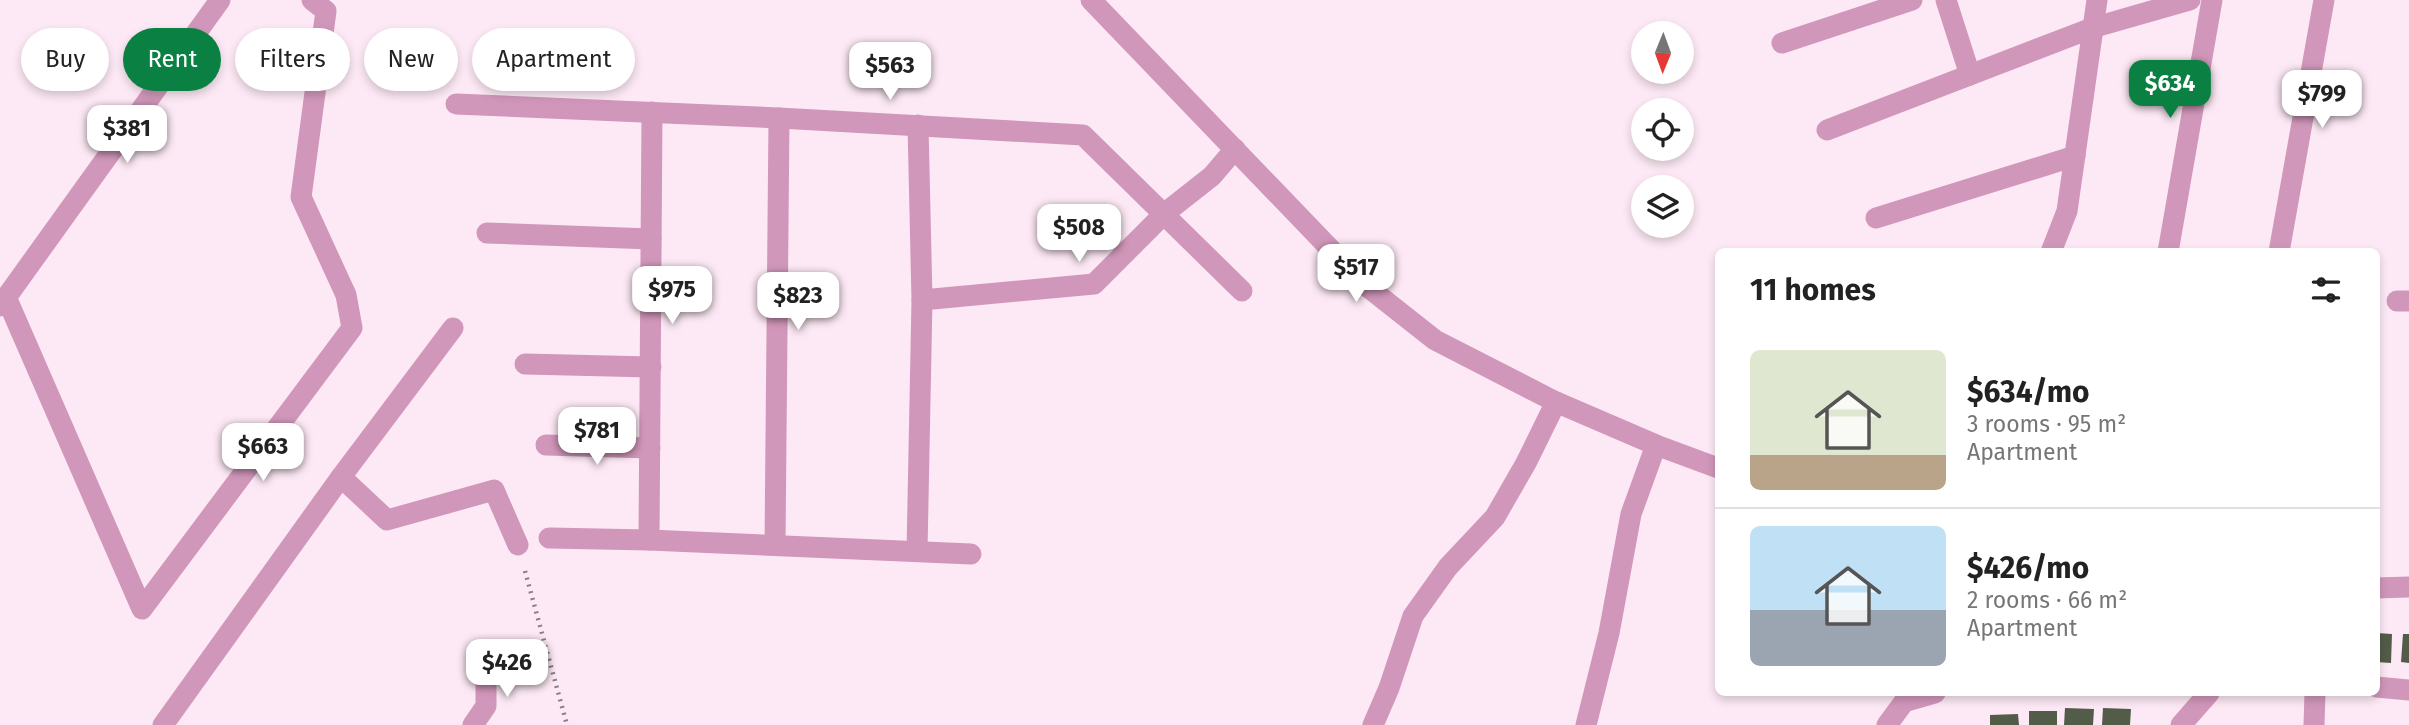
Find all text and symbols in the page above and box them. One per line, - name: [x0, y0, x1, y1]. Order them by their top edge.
- north arrow: [1631, 21, 1694, 84]
- map controls: [1631, 21, 1694, 238]
- chip: Buy: [21, 28, 109, 91]
- chip: Rent: [123, 28, 221, 91]
- chip: Filters: [235, 28, 350, 91]
- chip: New: [364, 28, 458, 91]
- chip: Apartment: [472, 28, 635, 91]
- pin: $563: [849, 42, 931, 102]
- text: $563: [865, 51, 915, 79]
- pin: $634: [2129, 60, 2211, 120]
- text: $634: [2145, 69, 2195, 97]
- pin: $799: [2281, 71, 2363, 130]
- text: $799: [2298, 79, 2346, 107]
- button: locate: [1631, 98, 1694, 161]
- pin: $381: [86, 106, 168, 165]
- text: $381: [103, 114, 151, 142]
- button: layers: [1631, 175, 1694, 238]
- pin: $508: [1038, 204, 1120, 264]
- text: $508: [1053, 213, 1105, 241]
- pin: $517: [1315, 244, 1397, 304]
- text: $517: [1333, 253, 1379, 281]
- pin: $975: [631, 266, 713, 326]
- icon: filters: [2307, 271, 2345, 309]
- pin: $823: [757, 272, 839, 332]
- text: 11 homes: [1750, 272, 1876, 308]
- text: $975: [648, 275, 696, 303]
- text: $823: [773, 281, 823, 309]
- text: $634/mo: [1967, 374, 2090, 410]
- icon: home: [1806, 378, 1890, 462]
- pin: $781: [556, 407, 638, 467]
- text: 3 rooms · 95 m²: [1967, 410, 2126, 438]
- text: $781: [574, 416, 620, 444]
- pin: $663: [222, 424, 304, 483]
- text: $663: [238, 432, 288, 460]
- text: Apartment: [1967, 438, 2077, 466]
- text: $426/mo: [1967, 550, 2089, 586]
- icon: home: [1806, 554, 1890, 638]
- text: 2 rooms · 66 m²: [1967, 586, 2127, 614]
- text: Apartment: [1967, 614, 2077, 642]
- pin: $426: [466, 640, 548, 699]
- text: $426: [482, 648, 532, 676]

